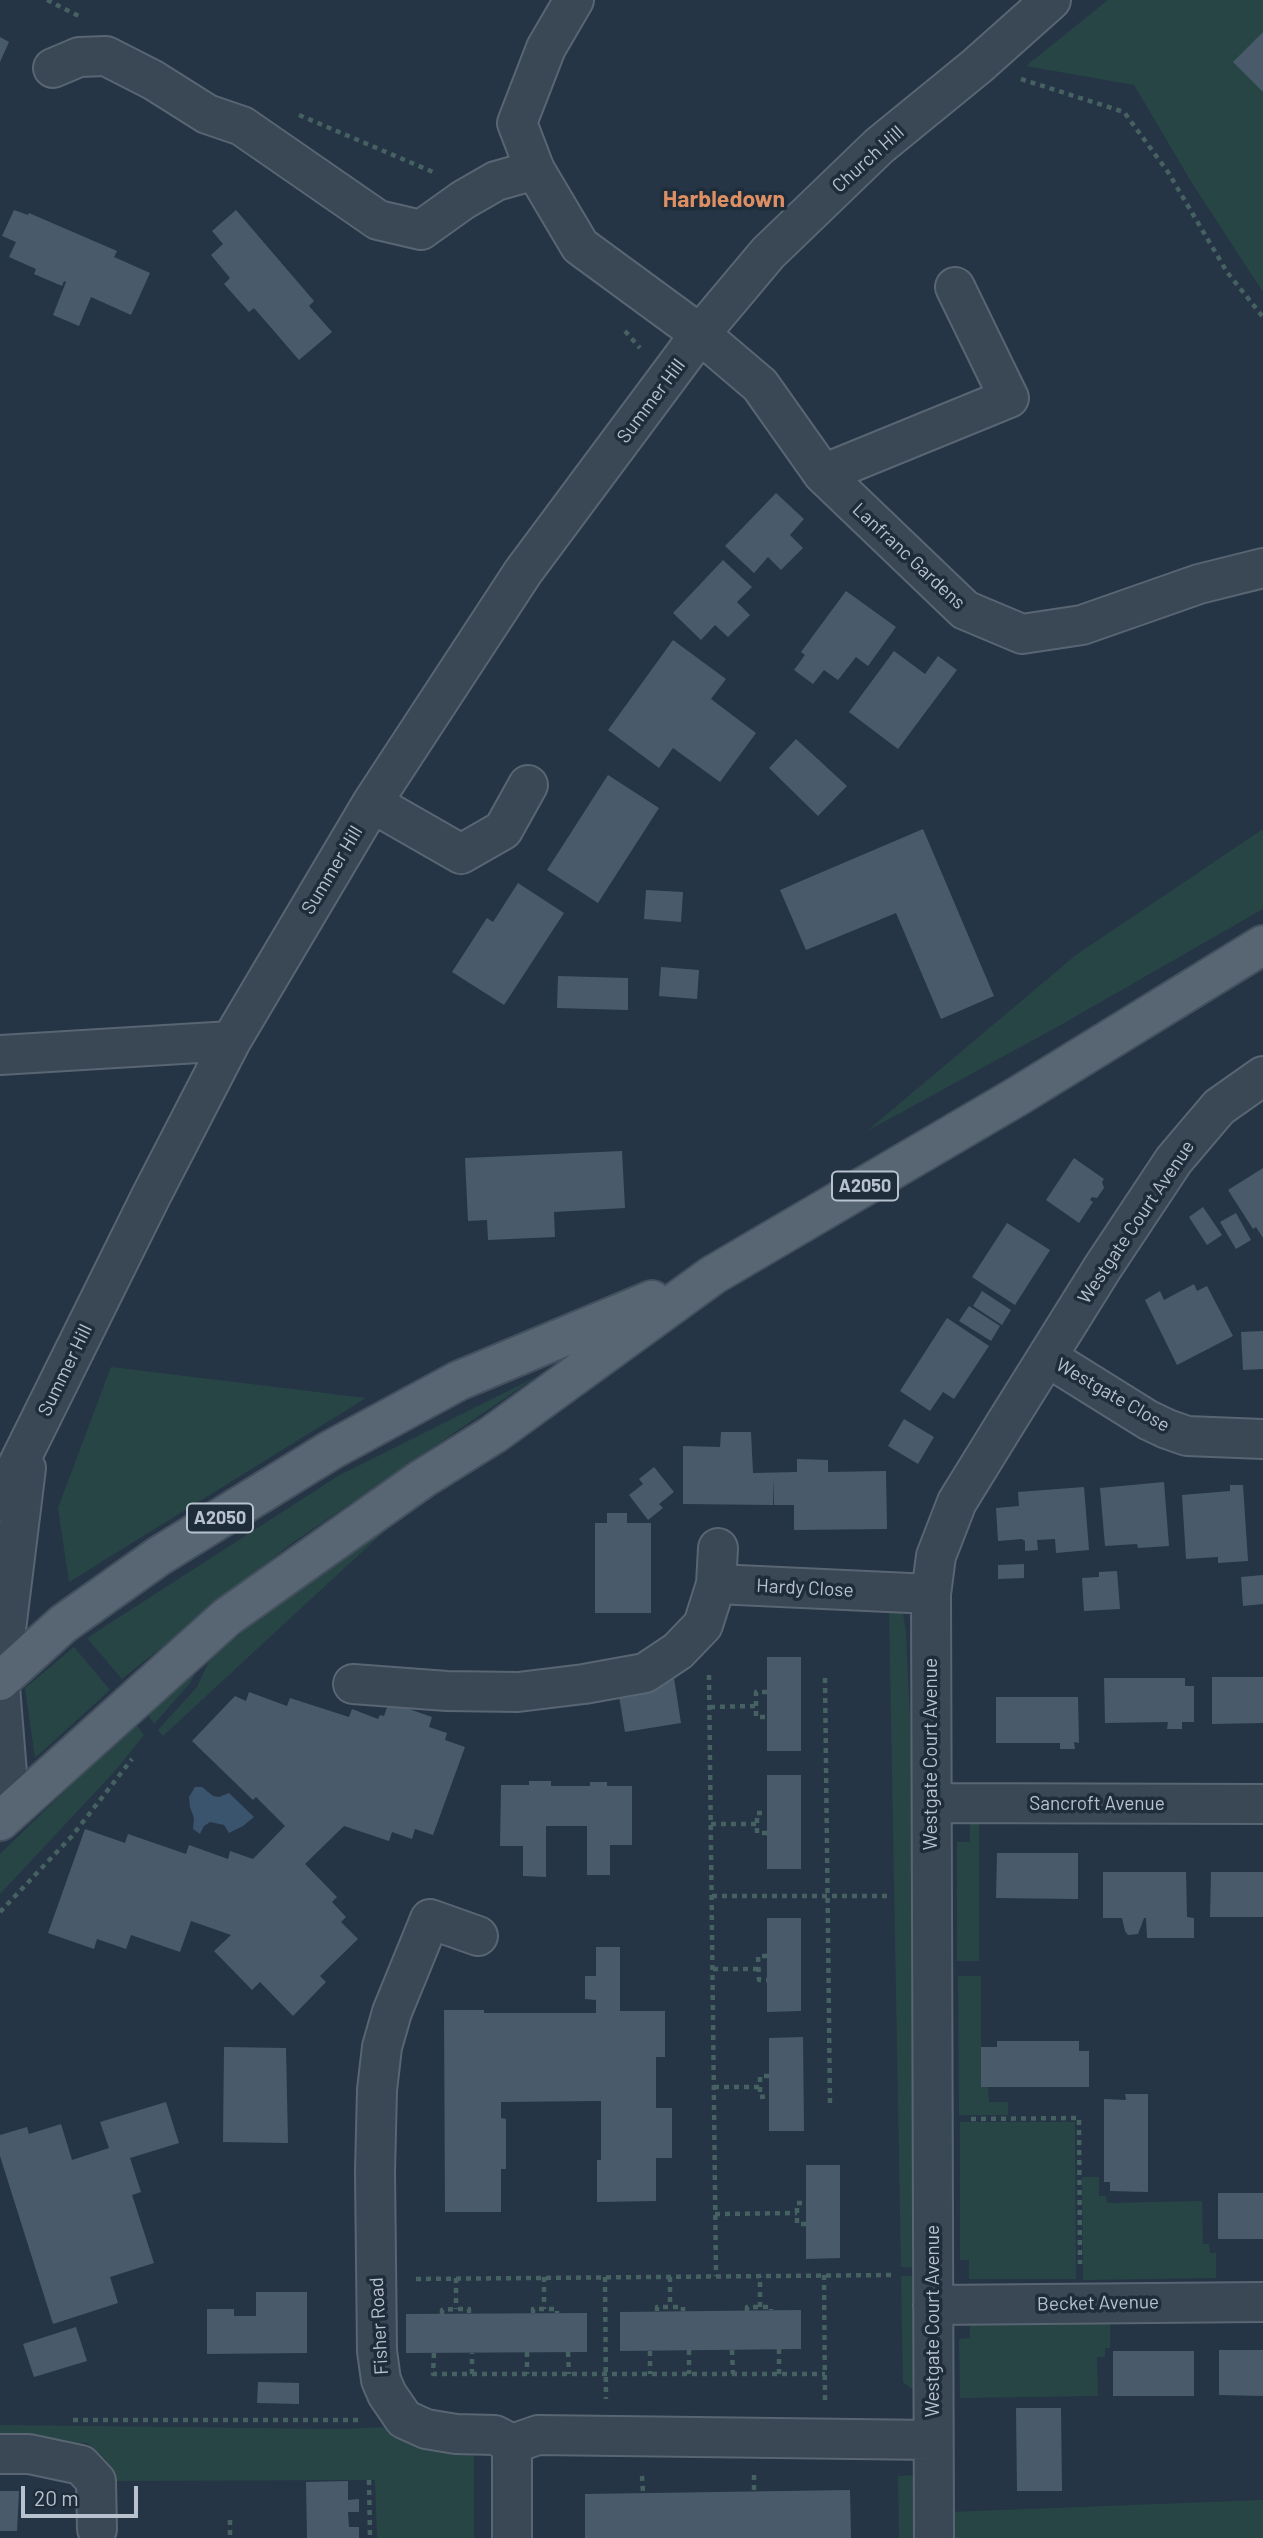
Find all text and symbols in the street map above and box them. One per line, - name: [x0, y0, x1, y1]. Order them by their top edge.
- street label: Church Hill: [827, 121, 909, 197]
- district label: Harbledown: [663, 185, 785, 213]
- street label: Summer Hill: [612, 354, 690, 448]
- street label: Lanfranc Gardens: [848, 498, 970, 614]
- street label: Summer Hill: [297, 822, 367, 918]
- street label: Westgate Court Avenue: [1073, 1136, 1199, 1308]
- road number: A2050: [832, 1171, 898, 1200]
- street label: Summer Hill: [33, 1320, 97, 1420]
- street label: Westgate Close: [1052, 1353, 1174, 1437]
- road number: A2050: [187, 1504, 253, 1532]
- street label: Hardy Close: [756, 1574, 854, 1602]
- street label: Westgate Court Avenue: [920, 1658, 942, 1850]
- street label: Sancroft Avenue: [1029, 1793, 1165, 1815]
- street label: Westgate Court Avenue: [922, 2225, 944, 2417]
- street label: Fisher Road: [365, 2277, 393, 2375]
- street label: Becket Avenue: [1037, 2291, 1159, 2315]
- scale bar: [24, 2472, 142, 2516]
- text: 20 m: [34, 2485, 79, 2510]

